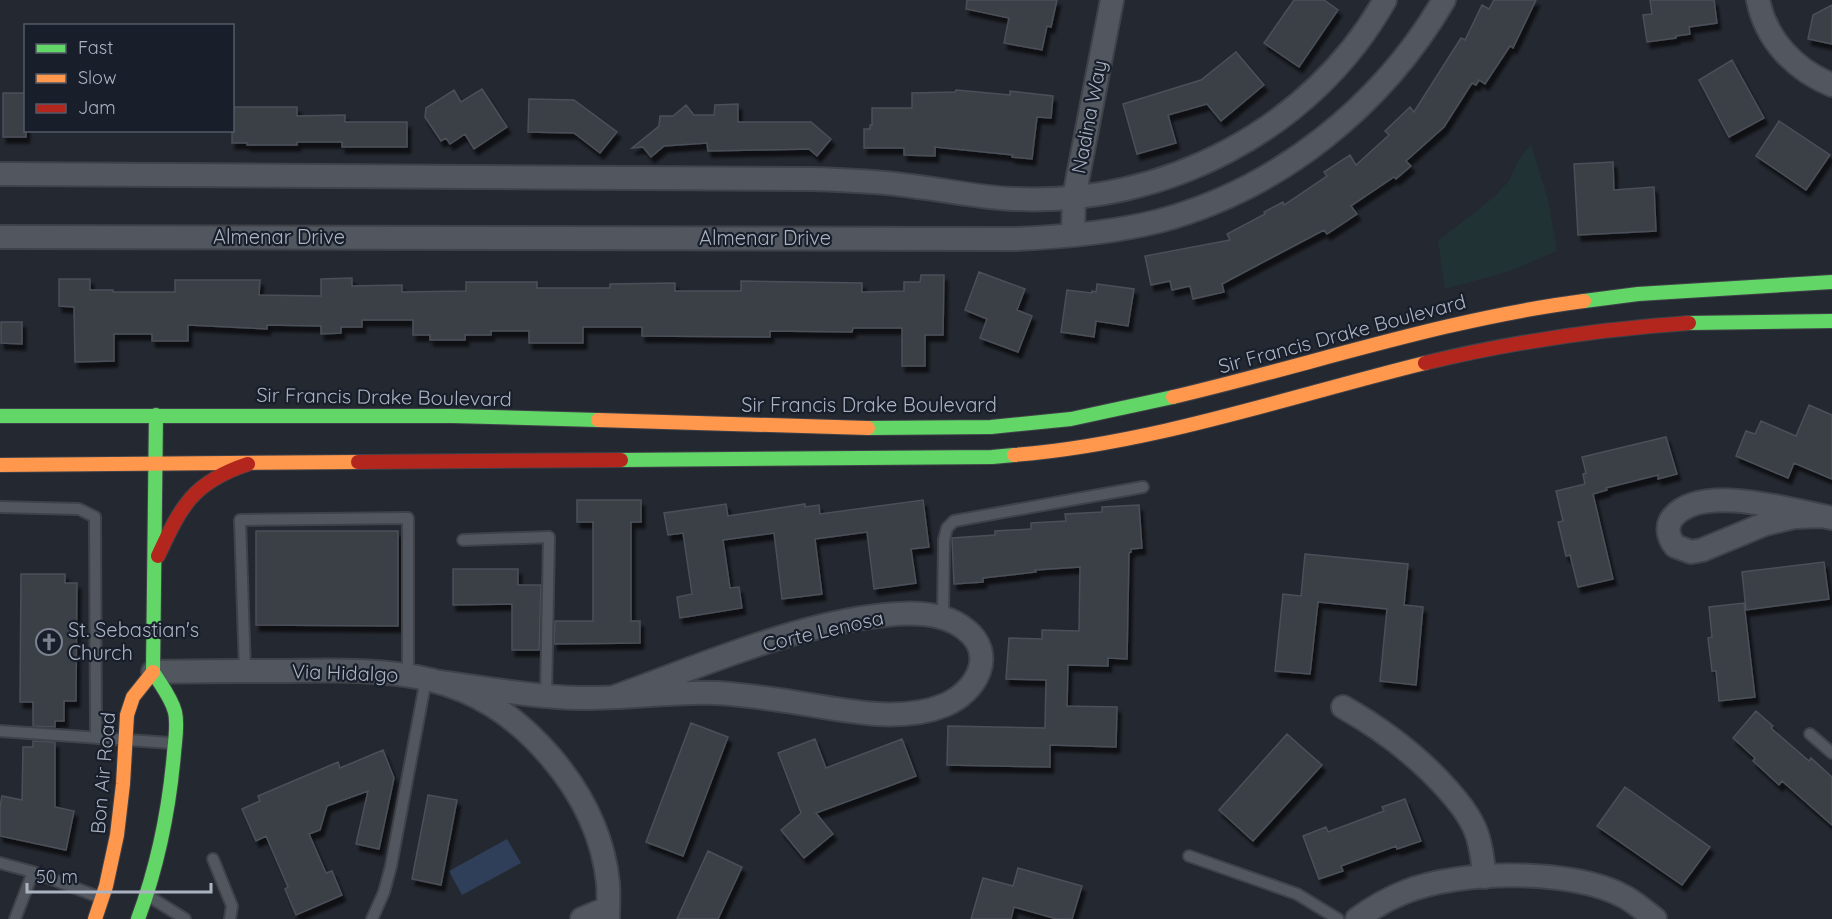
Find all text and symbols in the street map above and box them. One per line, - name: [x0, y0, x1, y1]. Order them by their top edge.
- legend: [24, 24, 234, 132]
- text: Fast: [78, 36, 113, 59]
- street label: Nadina Way: [1065, 58, 1112, 176]
- text: Slow: [78, 66, 116, 89]
- text: Jam: [78, 96, 116, 119]
- street label: Almenar Drive: [213, 224, 345, 249]
- street label: Almenar Drive: [699, 225, 831, 250]
- street label: Sir Francis Drake Boulevard: [1215, 288, 1469, 379]
- street label: Sir Francis Drake Boulevard: [256, 382, 512, 411]
- street label: Sir Francis Drake Boulevard: [741, 392, 997, 417]
- street label: Corte Lenosa: [760, 604, 886, 657]
- place label: St. Sebastian's Church: [68, 617, 199, 665]
- church icon: St. Sebastian's Church: [34, 627, 64, 657]
- street label: Via Hidalgo: [291, 658, 399, 687]
- street label: Bon Air Road: [85, 711, 120, 835]
- scale bar: [27, 856, 212, 894]
- text: 50 m: [36, 865, 78, 888]

